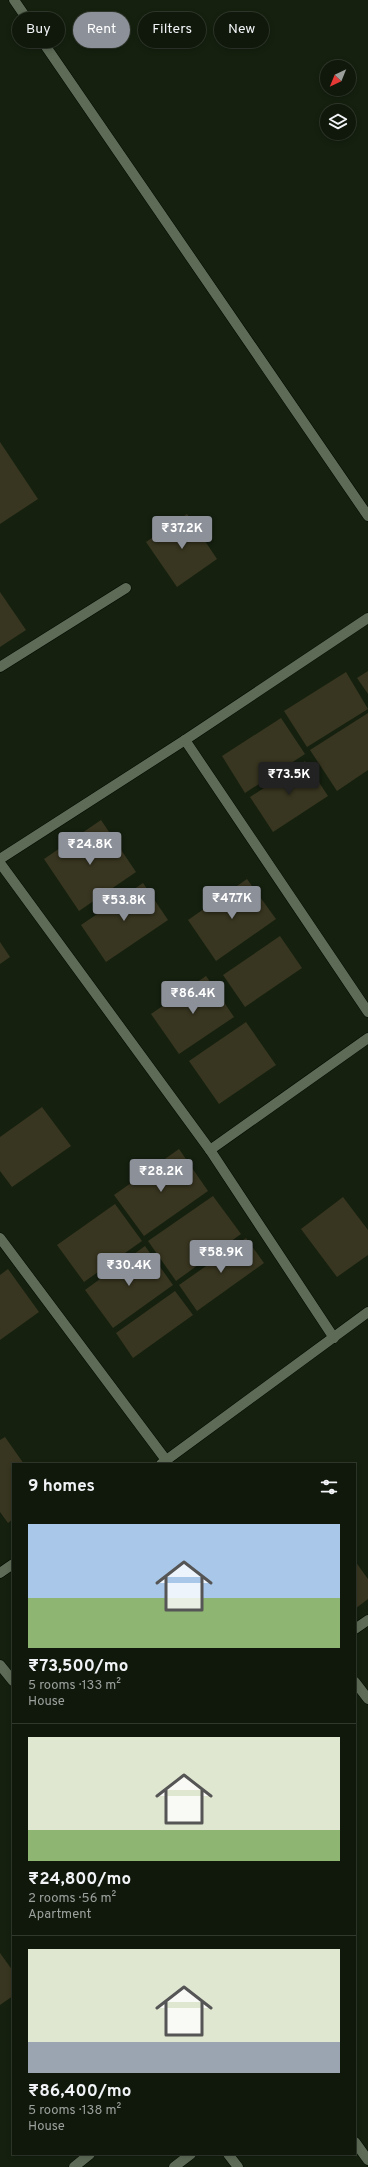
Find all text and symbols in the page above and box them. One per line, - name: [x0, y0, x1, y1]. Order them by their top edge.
- chip: Buy: [12, 12, 65, 48]
- chip: Rent: [73, 12, 130, 48]
- chip: Filters: [138, 12, 206, 48]
- chip: New: [214, 12, 269, 48]
- north arrow: [320, 60, 356, 96]
- map controls: [320, 60, 356, 140]
- button: layers: [320, 104, 356, 140]
- pin: ₹37.2K: [149, 516, 215, 550]
- text: ₹37.2K: [161, 521, 203, 537]
- pin: ₹73.5K: [256, 762, 322, 796]
- text: ₹73.5K: [267, 767, 311, 783]
- pin: ₹24.8K: [57, 832, 123, 866]
- text: ₹24.8K: [67, 837, 113, 853]
- pin: ₹47.7K: [199, 886, 265, 920]
- pin: ₹53.8K: [91, 888, 157, 922]
- text: ₹47.7K: [212, 891, 252, 907]
- text: ₹53.8K: [102, 893, 146, 909]
- pin: ₹86.4K: [160, 981, 226, 1015]
- text: ₹86.4K: [170, 986, 216, 1002]
- pin: ₹28.2K: [128, 1159, 194, 1193]
- text: ₹28.2K: [139, 1164, 183, 1180]
- pin: ₹58.9K: [188, 1240, 254, 1274]
- text: ₹58.9K: [199, 1245, 243, 1261]
- pin: ₹30.4K: [96, 1253, 162, 1287]
- text: ₹30.4K: [106, 1258, 152, 1274]
- text: 9 homes: [28, 1476, 95, 1498]
- icon: filters: [318, 1476, 340, 1498]
- icon: home: [148, 1550, 220, 1622]
- text: ₹73,500/mo: [28, 1656, 128, 1678]
- text: 5 rooms · 133 m²: [28, 1678, 121, 1694]
- text: House: [28, 1694, 65, 1710]
- icon: home: [148, 1763, 220, 1835]
- text: ₹24,800/mo: [28, 1869, 131, 1891]
- text: 2 rooms · 56 m²: [28, 1891, 116, 1907]
- text: Apartment: [28, 1907, 91, 1923]
- icon: home: [148, 1975, 220, 2047]
- text: ₹86,400/mo: [28, 2081, 131, 2103]
- text: 5 rooms · 138 m²: [28, 2103, 121, 2119]
- text: House: [28, 2119, 65, 2135]

